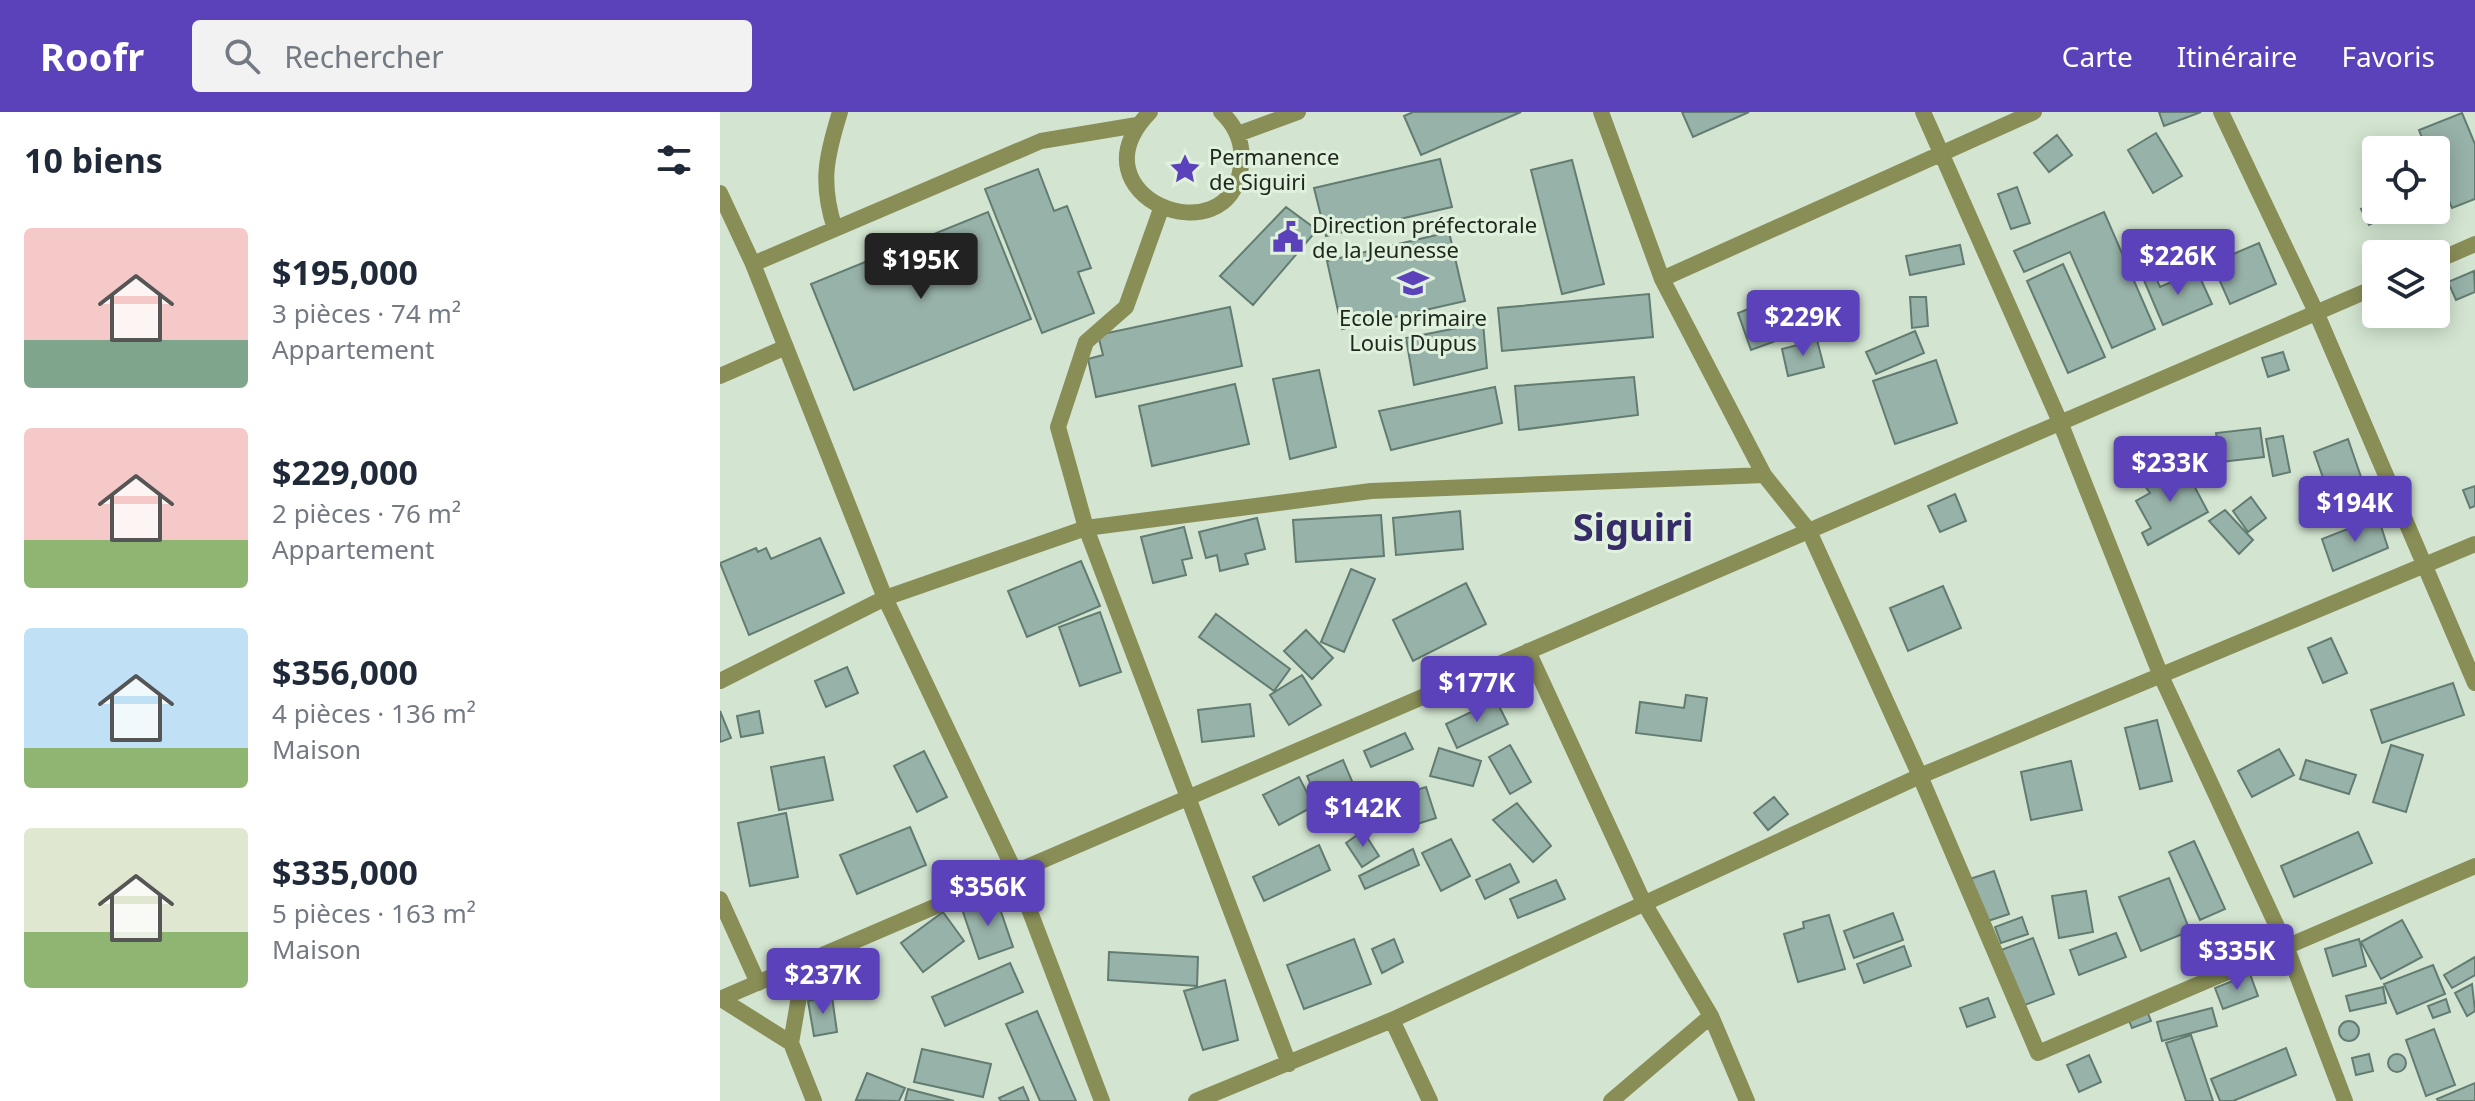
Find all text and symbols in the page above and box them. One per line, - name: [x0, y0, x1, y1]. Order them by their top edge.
- search box: [192, 20, 752, 92]
- text: Roofr: [40, 30, 144, 82]
- icon: search: [220, 34, 264, 78]
- text: Rechercher: [284, 36, 444, 77]
- text: Carte: [2062, 37, 2133, 75]
- text: Itinéraire: [2177, 37, 2297, 75]
- text: Favoris: [2341, 37, 2435, 75]
- map controls: [2362, 136, 2450, 328]
- button: locate: [2362, 136, 2450, 224]
- text: 10 biens: [24, 137, 163, 183]
- icon: filters: [652, 138, 696, 182]
- place label: Permanence de Siguiri: [1209, 141, 1339, 196]
- place icon: Permanence de Siguiri: [1168, 152, 1202, 186]
- place label: Direction préfectorale de la Jeunesse: [1312, 209, 1537, 264]
- public building icon: Direction préfectorale de la Jeunesse: [1271, 220, 1305, 254]
- pin: $226K: [2122, 229, 2234, 297]
- pin: $195K: [865, 233, 977, 301]
- text: $226K: [2140, 237, 2216, 273]
- button: layers: [2362, 240, 2450, 328]
- text: $195K: [883, 241, 959, 277]
- text: $195,000: [272, 249, 418, 295]
- icon: home: [88, 260, 184, 356]
- school or university icon: Ecole primaire Louis Dupus: [1396, 266, 1430, 300]
- pin: $229K: [1747, 290, 1859, 358]
- text: 3 pièces · 74 m²: [272, 295, 461, 331]
- text: $229K: [1765, 298, 1841, 334]
- place label: Ecole primaire Louis Dupus: [1339, 302, 1487, 357]
- text: Appartement: [272, 331, 434, 367]
- pin: $233K: [2114, 436, 2226, 504]
- text: $233K: [2132, 444, 2208, 480]
- text: $229,000: [272, 449, 418, 495]
- icon: home: [88, 460, 184, 556]
- pin: $194K: [2299, 476, 2411, 544]
- text: $194K: [2317, 484, 2393, 520]
- text: 2 pièces · 76 m²: [272, 495, 461, 531]
- district label: Siguiri: [1573, 500, 1693, 552]
- text: Appartement: [272, 531, 434, 567]
- text: $356,000: [272, 649, 418, 695]
- pin: $177K: [1421, 656, 1533, 724]
- icon: home: [88, 660, 184, 756]
- text: $177K: [1439, 664, 1515, 700]
- text: 4 pièces · 136 m²: [272, 695, 476, 731]
- text: Maison: [272, 731, 361, 767]
- pin: $142K: [1307, 781, 1419, 849]
- text: $142K: [1325, 789, 1401, 825]
- text: $335,000: [272, 849, 418, 895]
- icon: home: [88, 860, 184, 956]
- pin: $356K: [932, 860, 1044, 928]
- text: $356K: [950, 868, 1026, 904]
- text: 5 pièces · 163 m²: [272, 895, 476, 931]
- pin: $335K: [2181, 924, 2293, 992]
- text: Maison: [272, 931, 361, 967]
- text: $335K: [2199, 932, 2275, 968]
- pin: $237K: [767, 948, 879, 1016]
- text: $237K: [785, 956, 861, 992]

